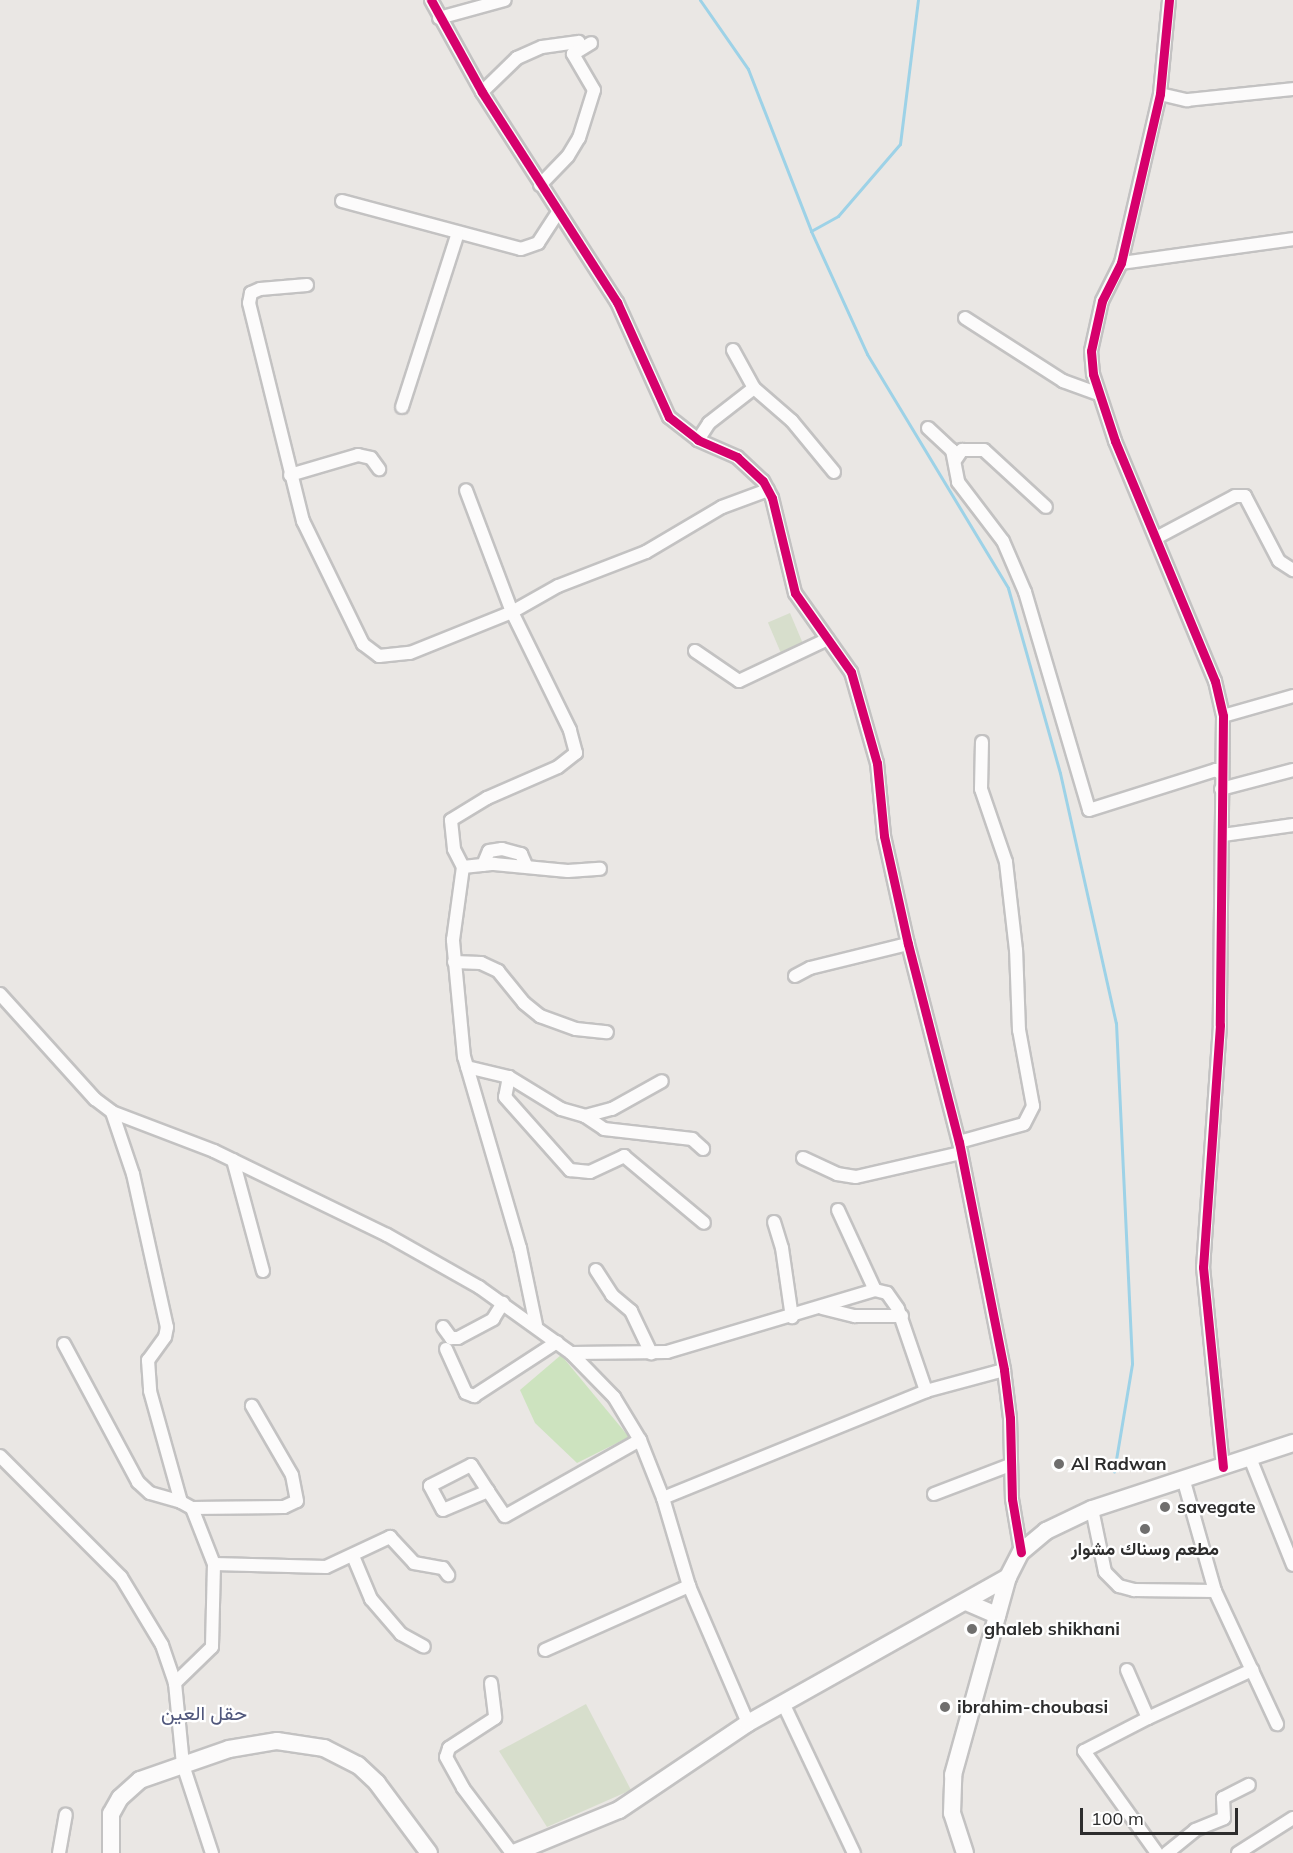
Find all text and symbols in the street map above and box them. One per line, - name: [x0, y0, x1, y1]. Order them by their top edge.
- place label: Al Radwan: [1071, 1453, 1167, 1475]
- marker: Al Radwan: [1052, 1457, 1066, 1471]
- place label: savegate: [1177, 1496, 1256, 1518]
- marker: savegate: [1158, 1500, 1172, 1514]
- marker: مطعم وسناك مشوار: [1138, 1522, 1152, 1536]
- place label: مطعم وسناك مشوار: [1071, 1538, 1219, 1560]
- place label: ghaleb shikhani: [984, 1618, 1120, 1640]
- marker: ghaleb shikhani: [965, 1622, 979, 1636]
- place label: ibrahim-choubasi: [957, 1696, 1108, 1718]
- district label: حقل العين: [161, 1700, 247, 1724]
- marker: ibrahim-choubasi: [938, 1700, 952, 1714]
- scale bar: [1083, 1796, 1240, 1834]
- text: 100 m: [1091, 1807, 1144, 1830]

